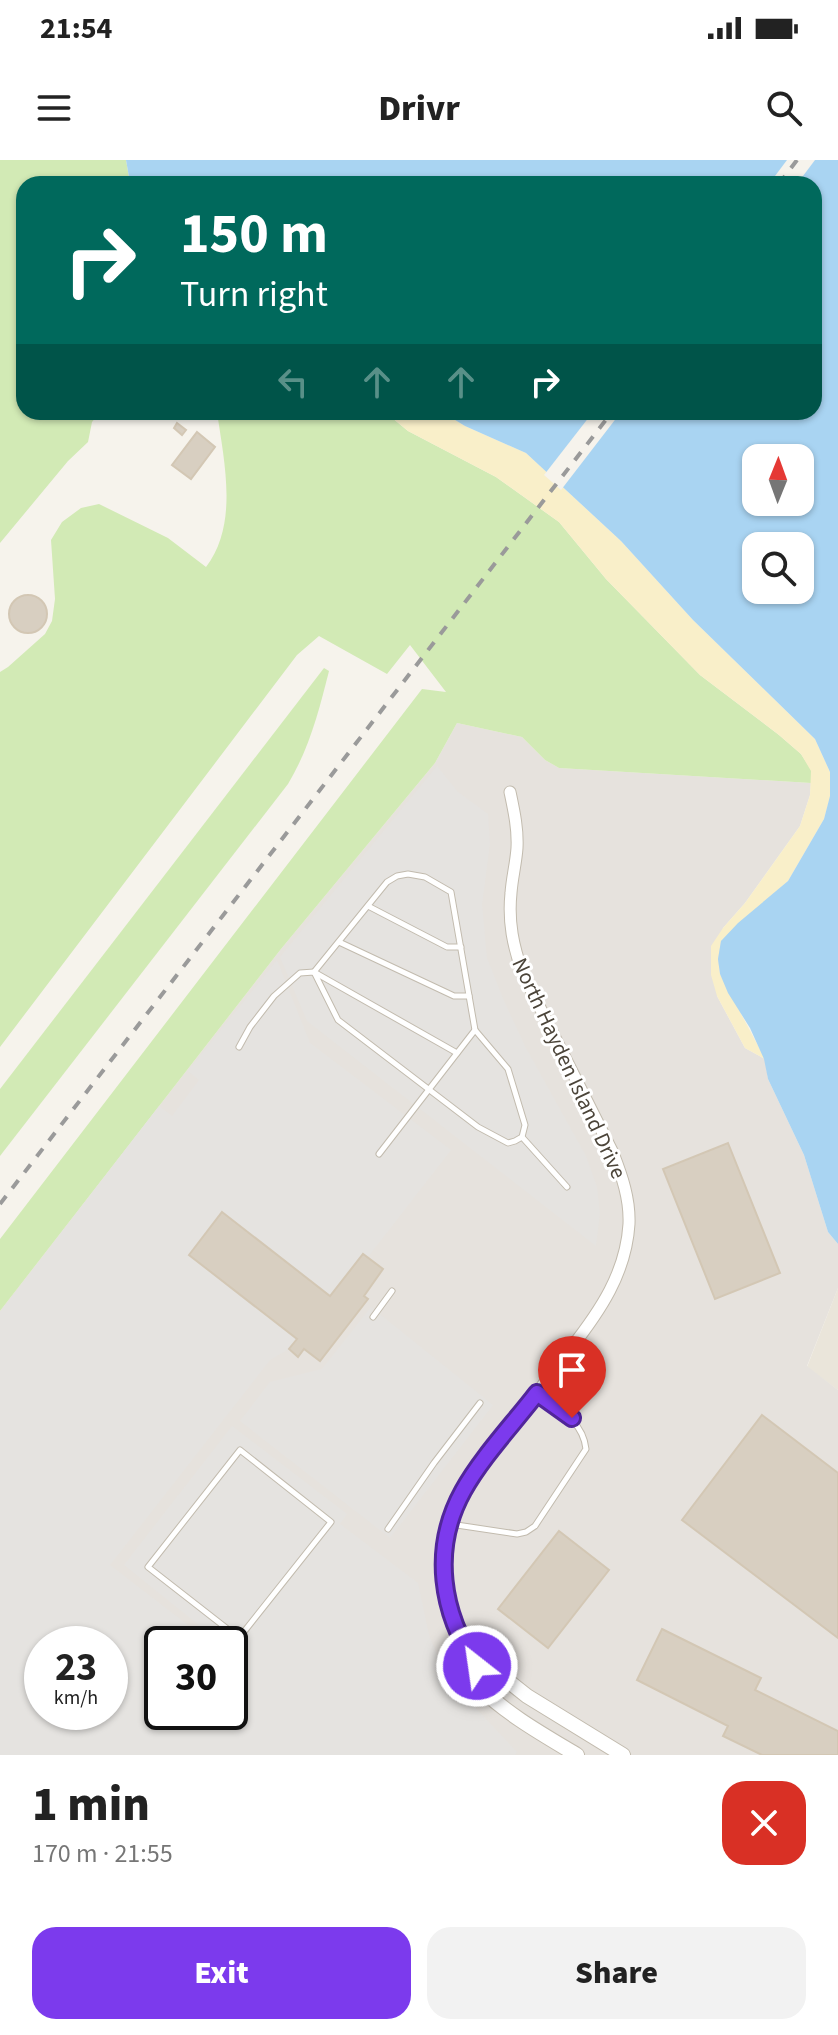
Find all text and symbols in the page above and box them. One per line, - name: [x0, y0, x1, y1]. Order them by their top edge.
- text: 21:54: [40, 7, 112, 50]
- text: Drivr: [378, 83, 460, 134]
- icon: menu: [32, 86, 76, 130]
- icon: search: [762, 86, 806, 130]
- text: 150 m: [180, 195, 328, 274]
- icon: right: [48, 208, 152, 312]
- text: Turn right: [180, 269, 328, 320]
- icon: left: [271, 360, 315, 404]
- icon: ahead: [355, 360, 399, 404]
- icon: ahead: [439, 360, 483, 404]
- icon: right: [523, 360, 567, 404]
- north arrow: [742, 444, 814, 516]
- map controls: [742, 444, 814, 604]
- button: search: [742, 532, 814, 604]
- street label: North Hayden Island Drive: [504, 953, 635, 1184]
- pin: [538, 1336, 606, 1418]
- icon: arrive: [550, 1348, 594, 1392]
- position arrow: [435, 1624, 519, 1708]
- speed limit sign: 30: [144, 1626, 248, 1730]
- text: 23: [55, 1639, 97, 1696]
- text: km/h: [54, 1684, 98, 1712]
- text: 1 min: [32, 1771, 150, 1839]
- button: close: [722, 1781, 806, 1865]
- text: 170 m · 21:55: [32, 1835, 173, 1872]
- button: Exit: [32, 1927, 411, 2019]
- button: Share: [427, 1927, 806, 2019]

